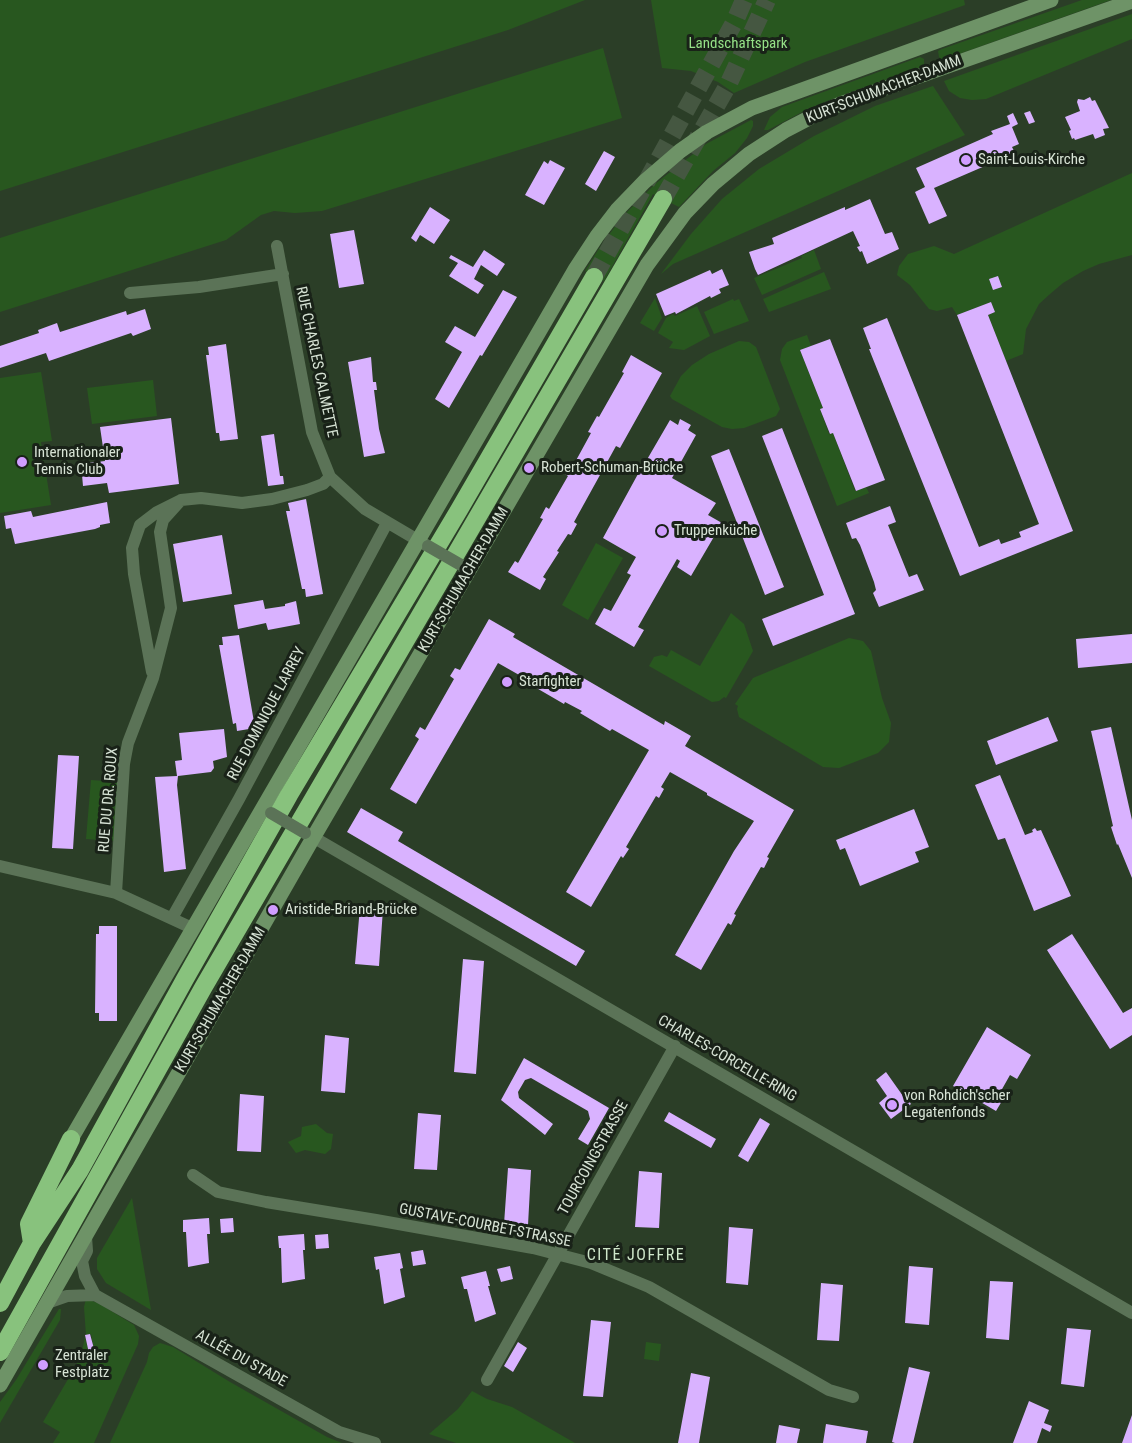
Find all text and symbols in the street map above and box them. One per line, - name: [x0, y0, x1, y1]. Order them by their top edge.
- park label: Landschaftspark: [688, 35, 788, 53]
- street label: KURT-SCHUMACHER-DAMM: [804, 52, 964, 128]
- place label: Saint-Louis-Kirche: [978, 151, 1085, 169]
- marker: Saint-Louis-Kirche: [959, 153, 973, 167]
- street label: RUE CHARLES CALMETTE: [291, 285, 341, 439]
- place label: Internationaler Tennis Club: [34, 444, 120, 479]
- marker: Internationaler Tennis Club: [15, 455, 29, 469]
- place label: Robert-Schuman-Brücke: [541, 459, 683, 477]
- marker: Robert-Schuman-Brücke: [522, 461, 536, 475]
- street label: KURT-SCHUMACHER-DAMM: [415, 504, 513, 656]
- place label: Truppenküche: [674, 522, 757, 540]
- marker: Truppenküche: [655, 524, 669, 538]
- street label: RUE DOMINIQUE LARREY: [224, 644, 310, 784]
- place label: Starfighter: [519, 673, 581, 691]
- marker: Starfighter: [500, 675, 514, 689]
- street label: RUE DU DR. ROUX: [95, 747, 123, 853]
- place label: Aristide-Briand-Brücke: [285, 901, 417, 919]
- marker: Aristide-Briand-Brücke: [266, 903, 280, 917]
- street label: KURT-SCHUMACHER-DAMM: [172, 924, 270, 1076]
- street label: CHARLES-CORCELLE-RING: [654, 1012, 800, 1106]
- place label: von Rohdich'scher Legatenfonds: [904, 1087, 1010, 1122]
- street label: TOURCOINGSTRASSE: [555, 1098, 633, 1218]
- marker: von Rohdich'scher Legatenfonds: [885, 1098, 899, 1112]
- street label: GUSTAVE-COURBET-STRASSE: [398, 1201, 572, 1251]
- district label: CITÉ JOFFRE: [587, 1246, 685, 1266]
- street label: ALLÉE DU STADE: [192, 1327, 290, 1391]
- place label: Zentraler Festplatz: [55, 1347, 109, 1382]
- marker: Zentraler Festplatz: [36, 1358, 50, 1372]

